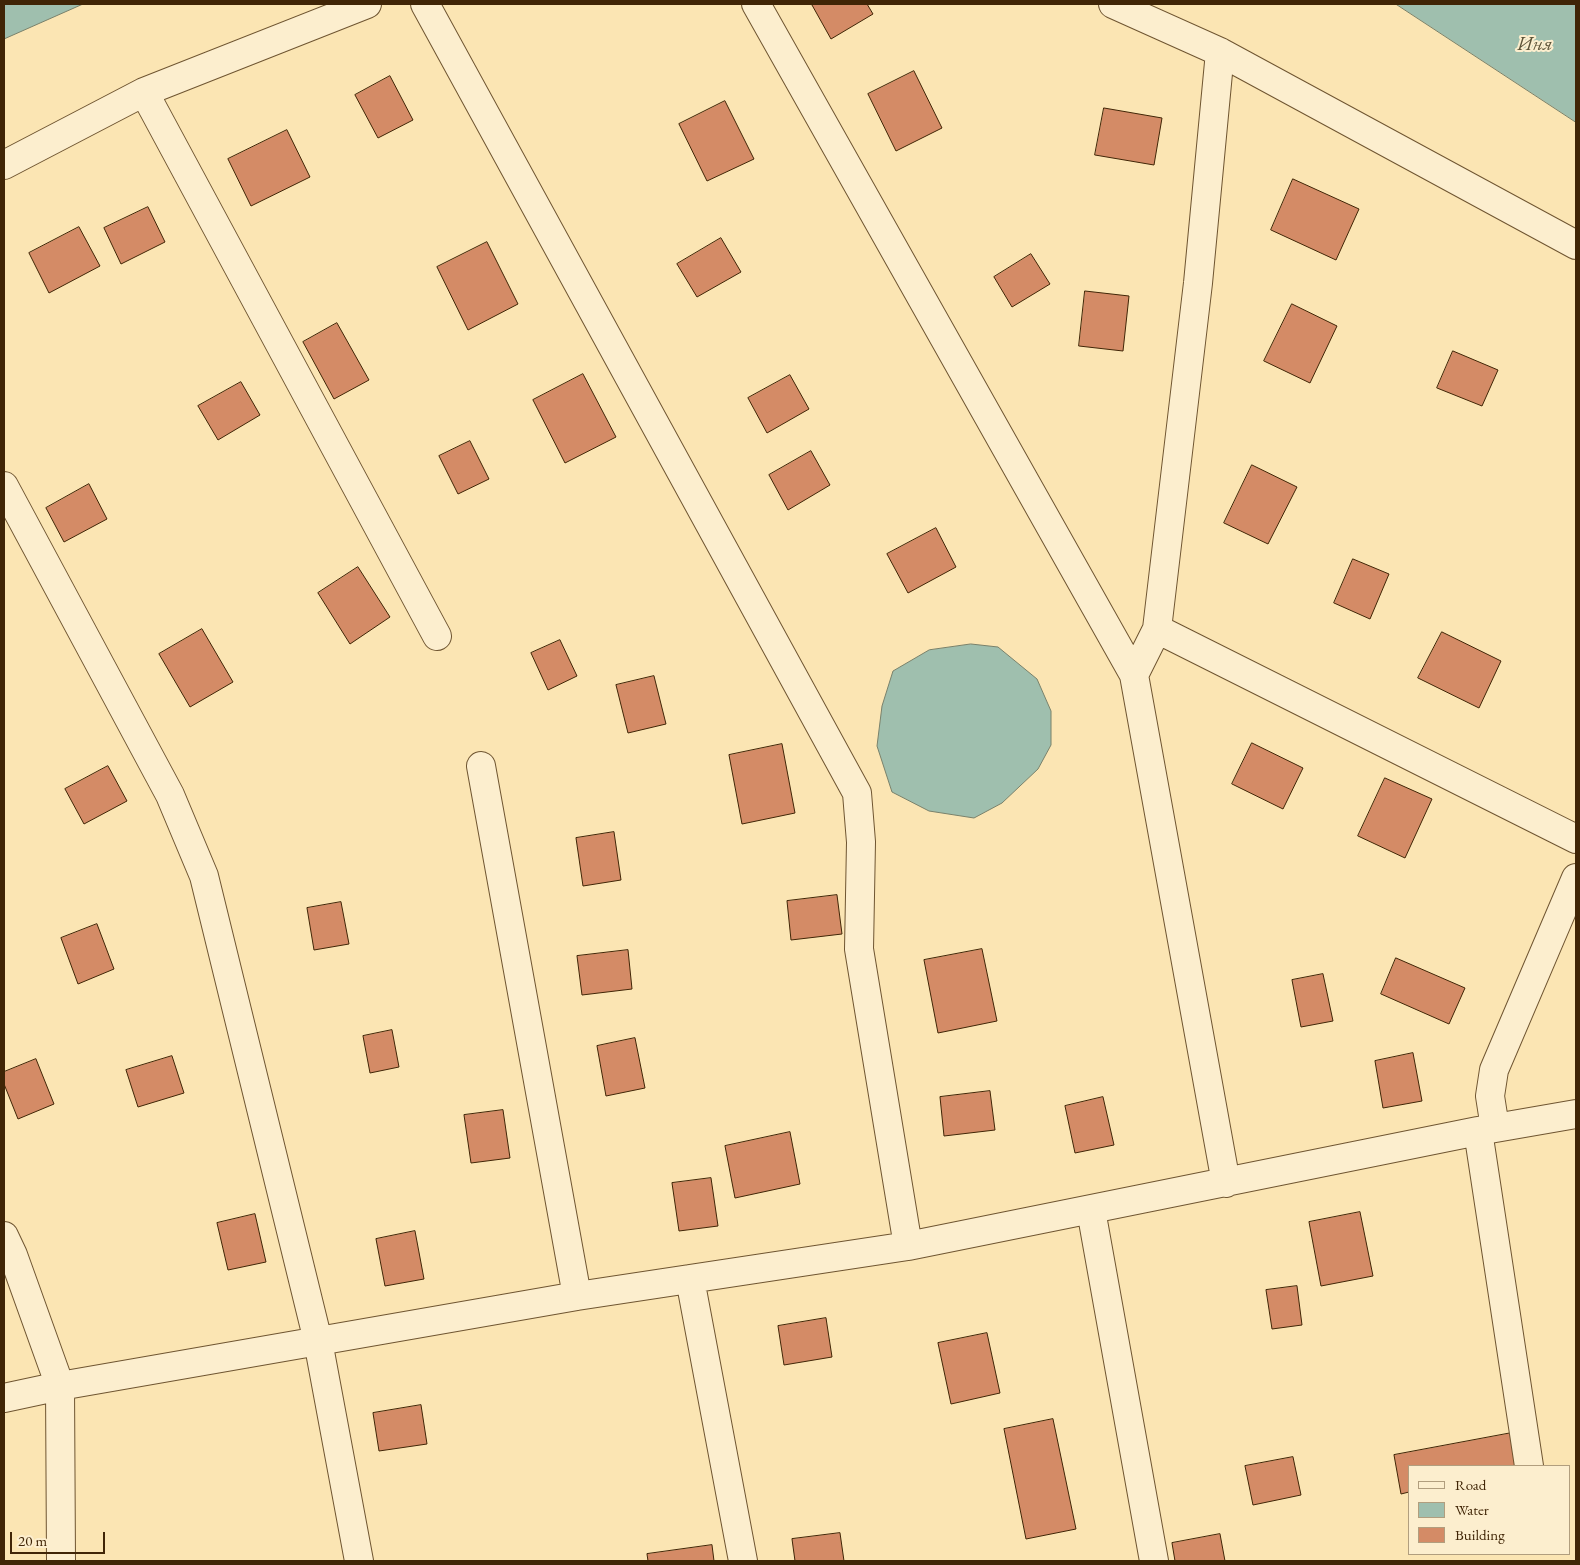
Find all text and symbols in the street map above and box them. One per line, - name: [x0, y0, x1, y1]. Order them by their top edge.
- water label: Иня: [1517, 33, 1553, 57]
- legend: [1408, 1465, 1570, 1555]
- text: Road: [1455, 1475, 1486, 1494]
- text: Water: [1455, 1500, 1489, 1519]
- scale bar: [12, 1522, 108, 1554]
- text: Building: [1455, 1525, 1505, 1544]
- text: 20 m: [18, 1531, 47, 1550]

